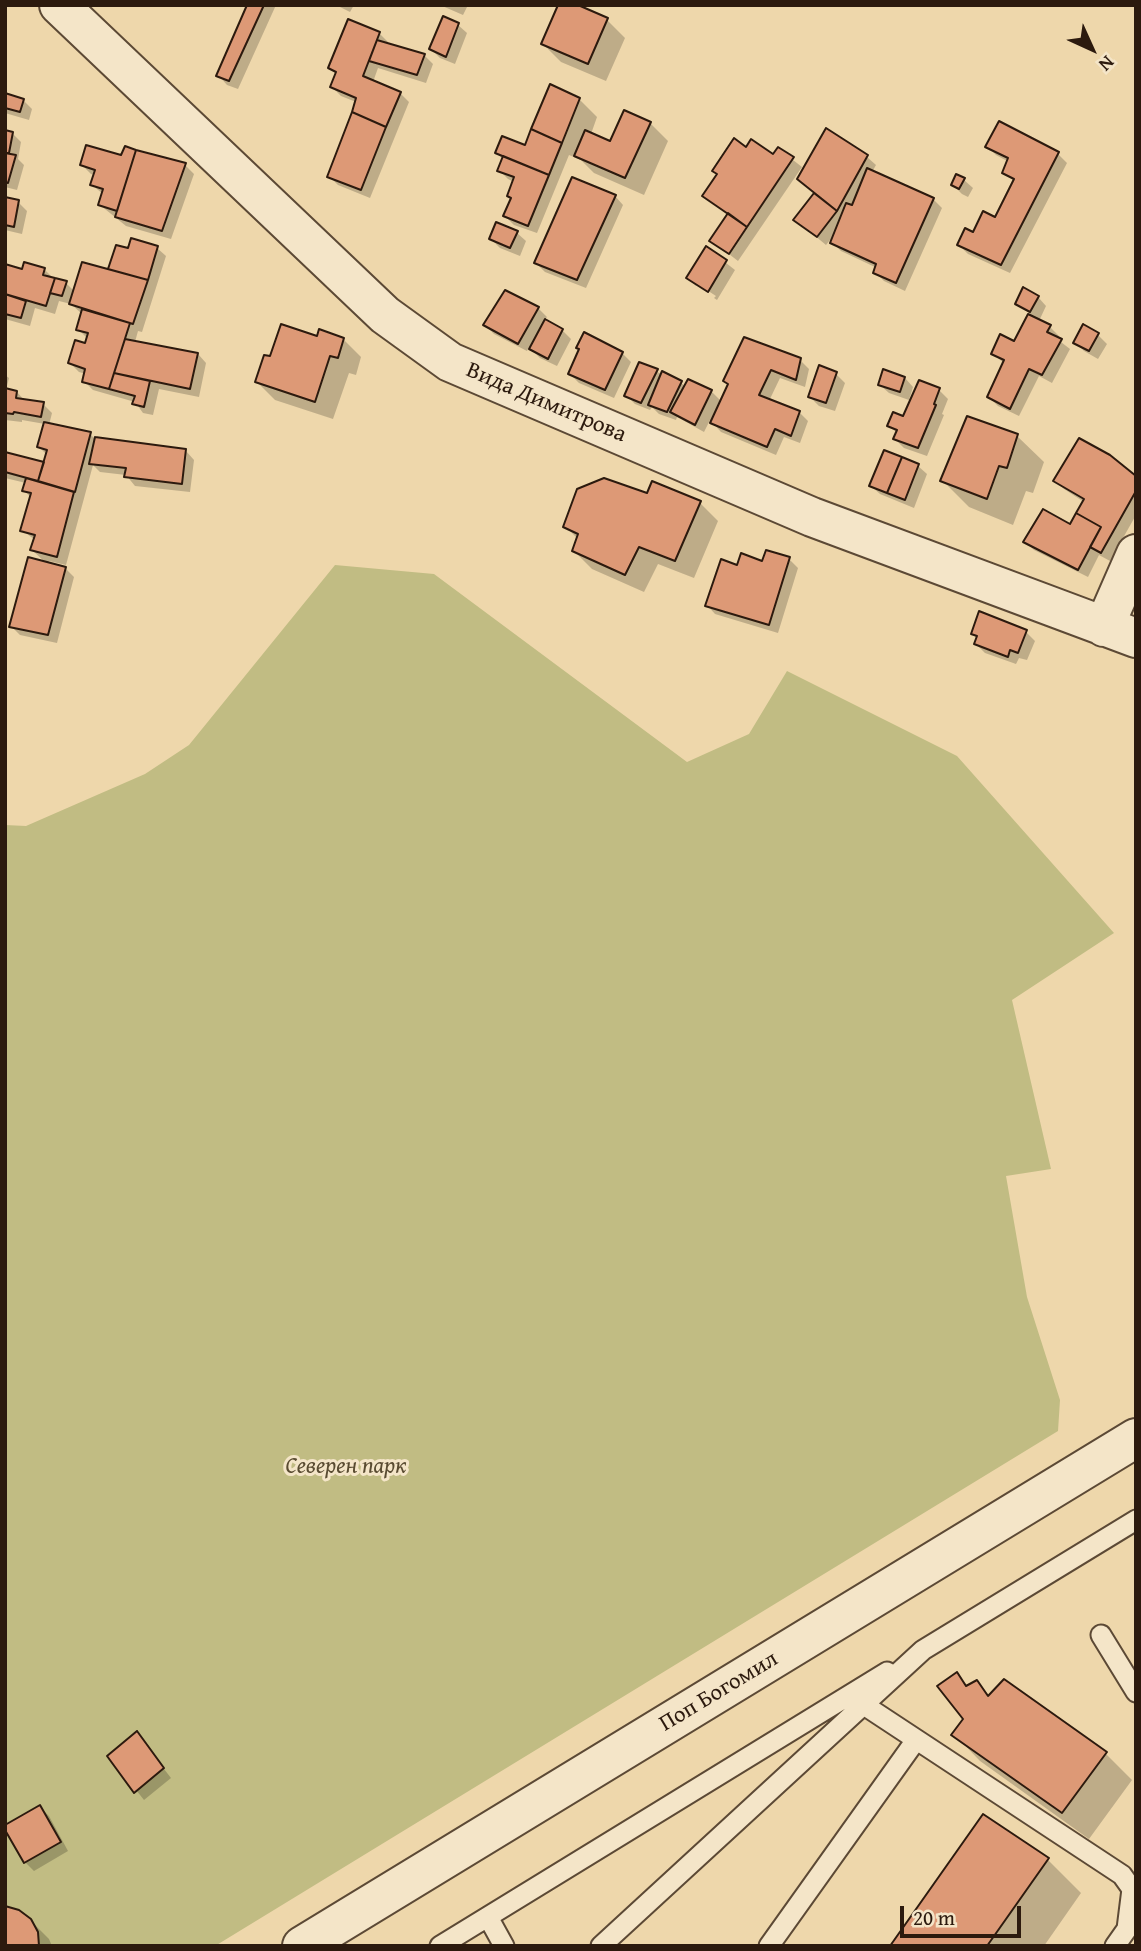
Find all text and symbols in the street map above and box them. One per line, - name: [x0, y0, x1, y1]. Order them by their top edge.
- north arrow: [1057, 14, 1127, 84]
- text: N: [1092, 49, 1121, 78]
- street label: Вида Димитрова: [462, 357, 630, 449]
- park label: Северен парк: [285, 1453, 407, 1481]
- street label: Поп Богомил: [655, 1646, 783, 1738]
- scale bar: [903, 1892, 1024, 1936]
- text: 20 m: [913, 1902, 955, 1933]

